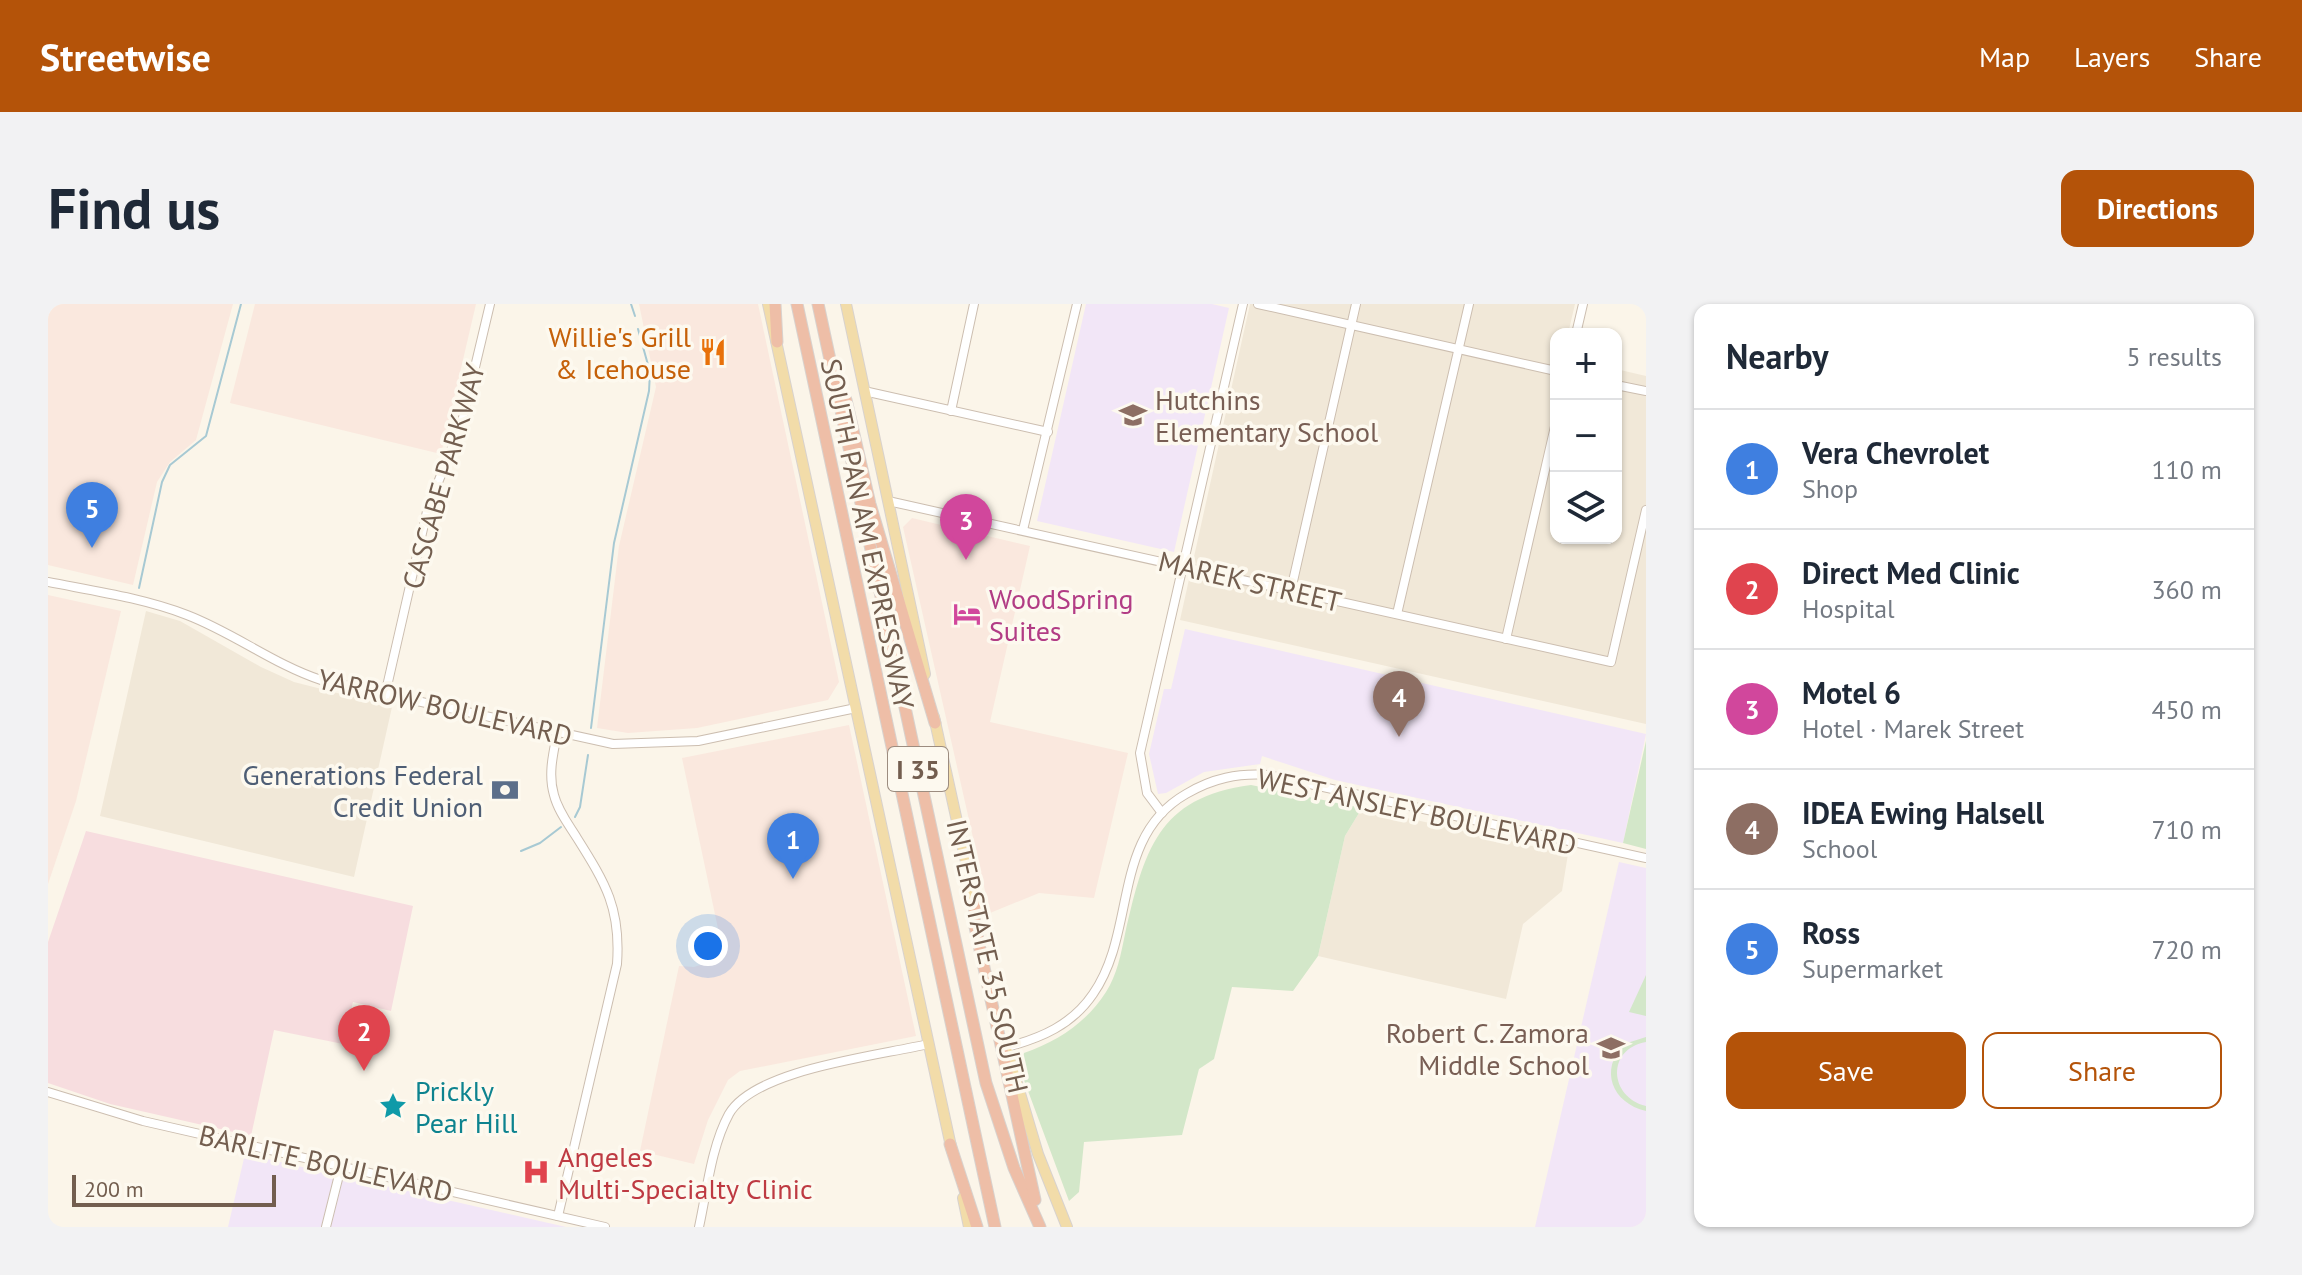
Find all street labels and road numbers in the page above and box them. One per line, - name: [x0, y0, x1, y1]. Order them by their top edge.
- street label: SOUTH PAN AM EXPRESSWAY: [813, 355, 923, 713]
- street label: CASCABE PARKWAY: [393, 358, 493, 593]
- street label: MAREK STREET: [1155, 542, 1345, 620]
- street label: YARROW BOULEVARD: [314, 660, 576, 754]
- road number: I 35: [888, 747, 948, 791]
- street label: WEST ANSLEY BOULEVARD: [1254, 759, 1580, 863]
- street label: INTERSTATE 35 SOUTH: [938, 815, 1038, 1097]
- street label: BARLITE BOULEVARD: [196, 1116, 456, 1210]

